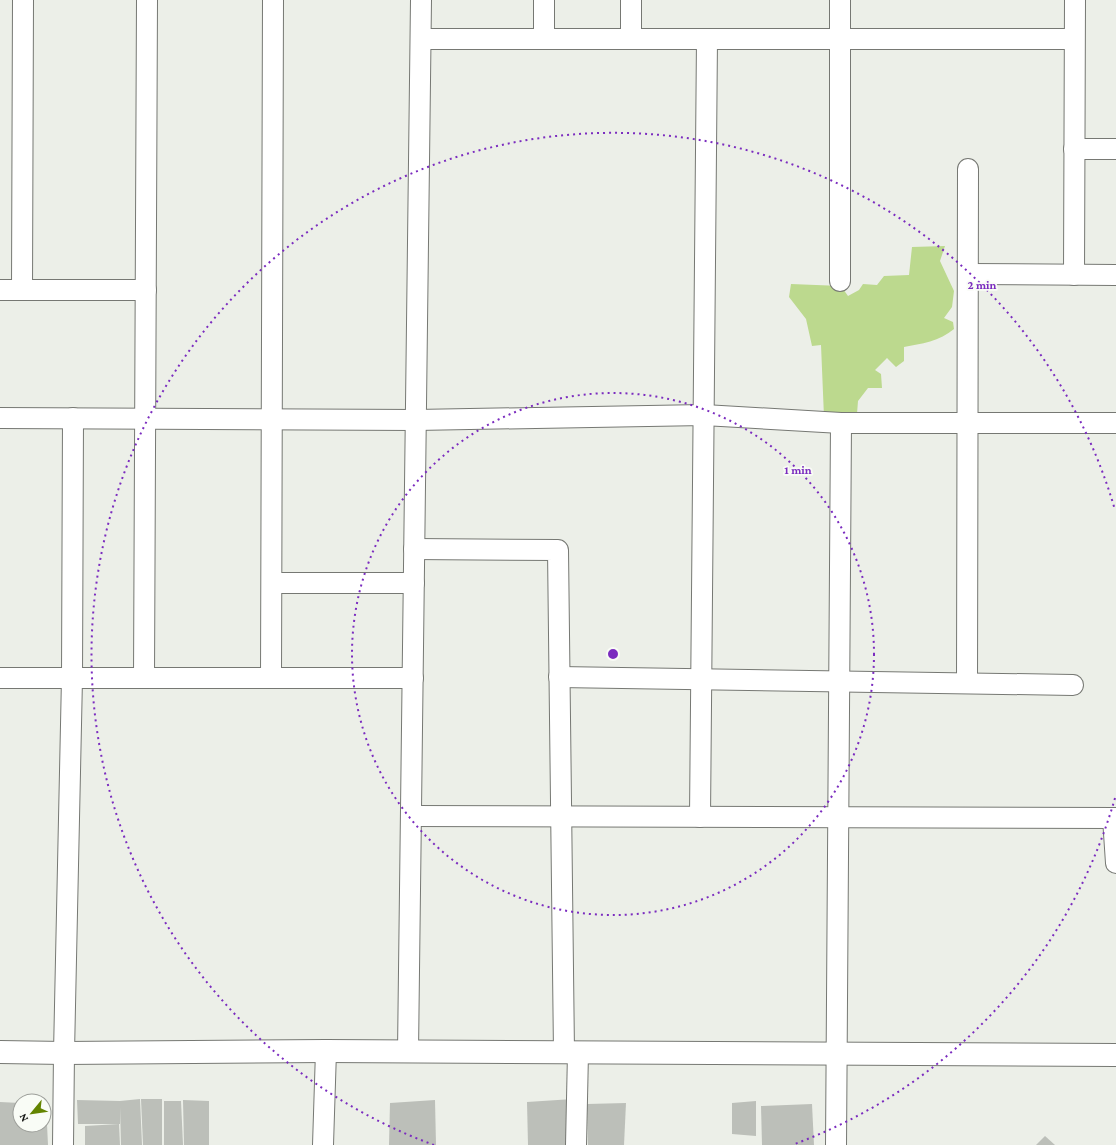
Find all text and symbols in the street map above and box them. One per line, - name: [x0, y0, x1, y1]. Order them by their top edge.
- text: 2 min: [968, 278, 997, 292]
- text: 1 min: [784, 463, 812, 477]
- centre of rings: [606, 647, 620, 661]
- north arrow: [12, 1093, 52, 1133]
- text: N: [16, 1111, 30, 1124]

